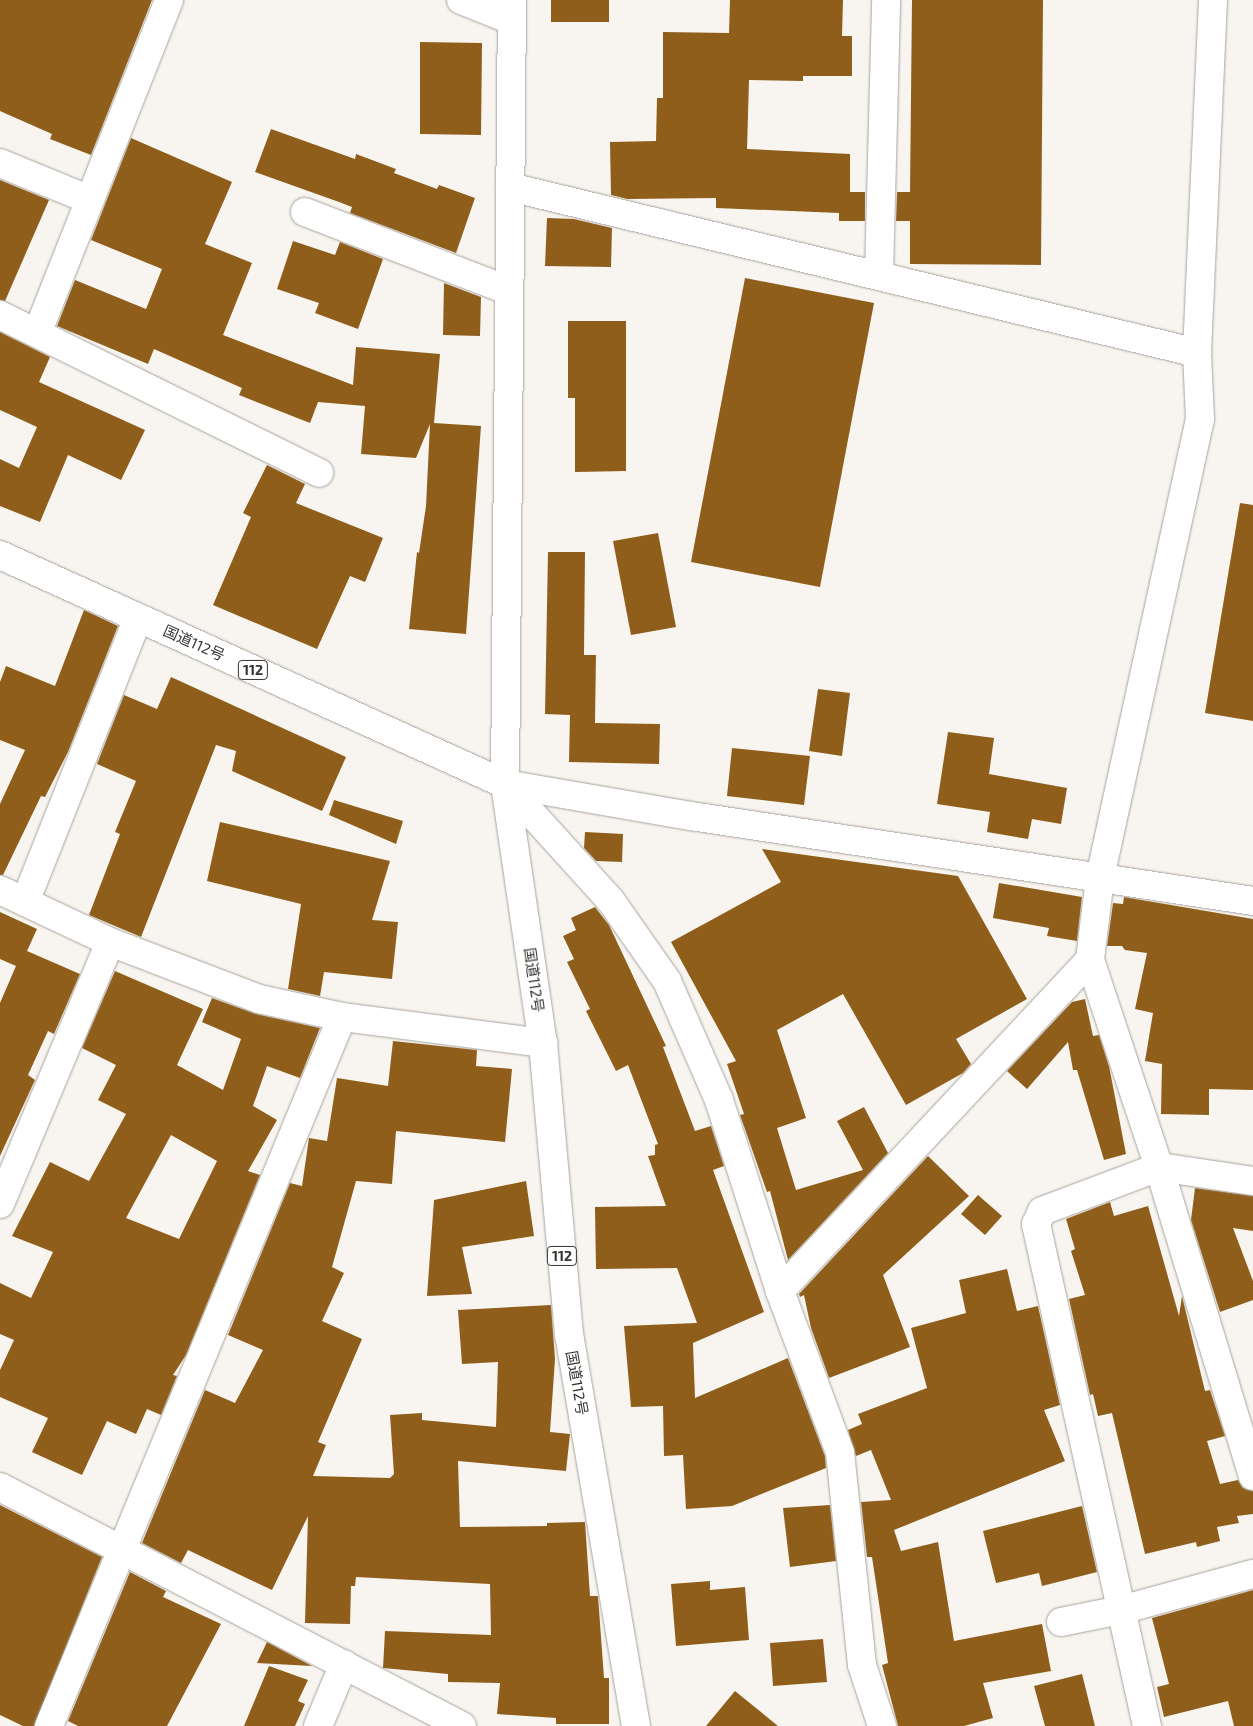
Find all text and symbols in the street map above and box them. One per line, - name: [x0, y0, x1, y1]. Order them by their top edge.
- street label: 国道112号: [160, 621, 228, 665]
- road number: 112: [237, 658, 269, 682]
- street label: 国道112号: [521, 946, 547, 1014]
- road number: 112: [546, 1244, 578, 1268]
- street label: 国道112号: [562, 1349, 592, 1417]

